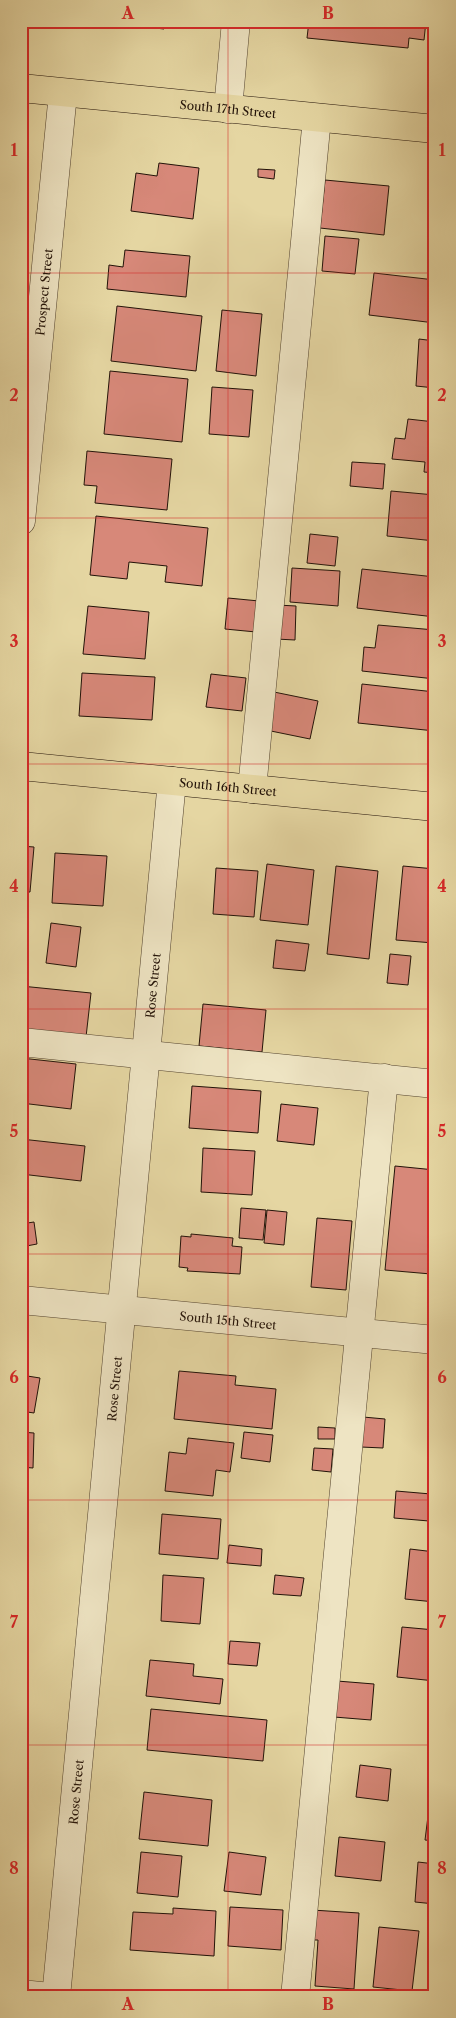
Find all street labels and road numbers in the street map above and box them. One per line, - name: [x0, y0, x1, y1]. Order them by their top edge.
- street label: South 17th Street: [179, 96, 278, 121]
- street label: Prospect Street: [32, 247, 55, 336]
- street label: South 16th Street: [178, 774, 278, 799]
- street label: Rose Street: [142, 952, 163, 1019]
- street label: South 15th Street: [179, 1308, 278, 1332]
- street label: Rose Street: [103, 1355, 125, 1422]
- street label: Rose Street: [65, 1758, 86, 1825]

